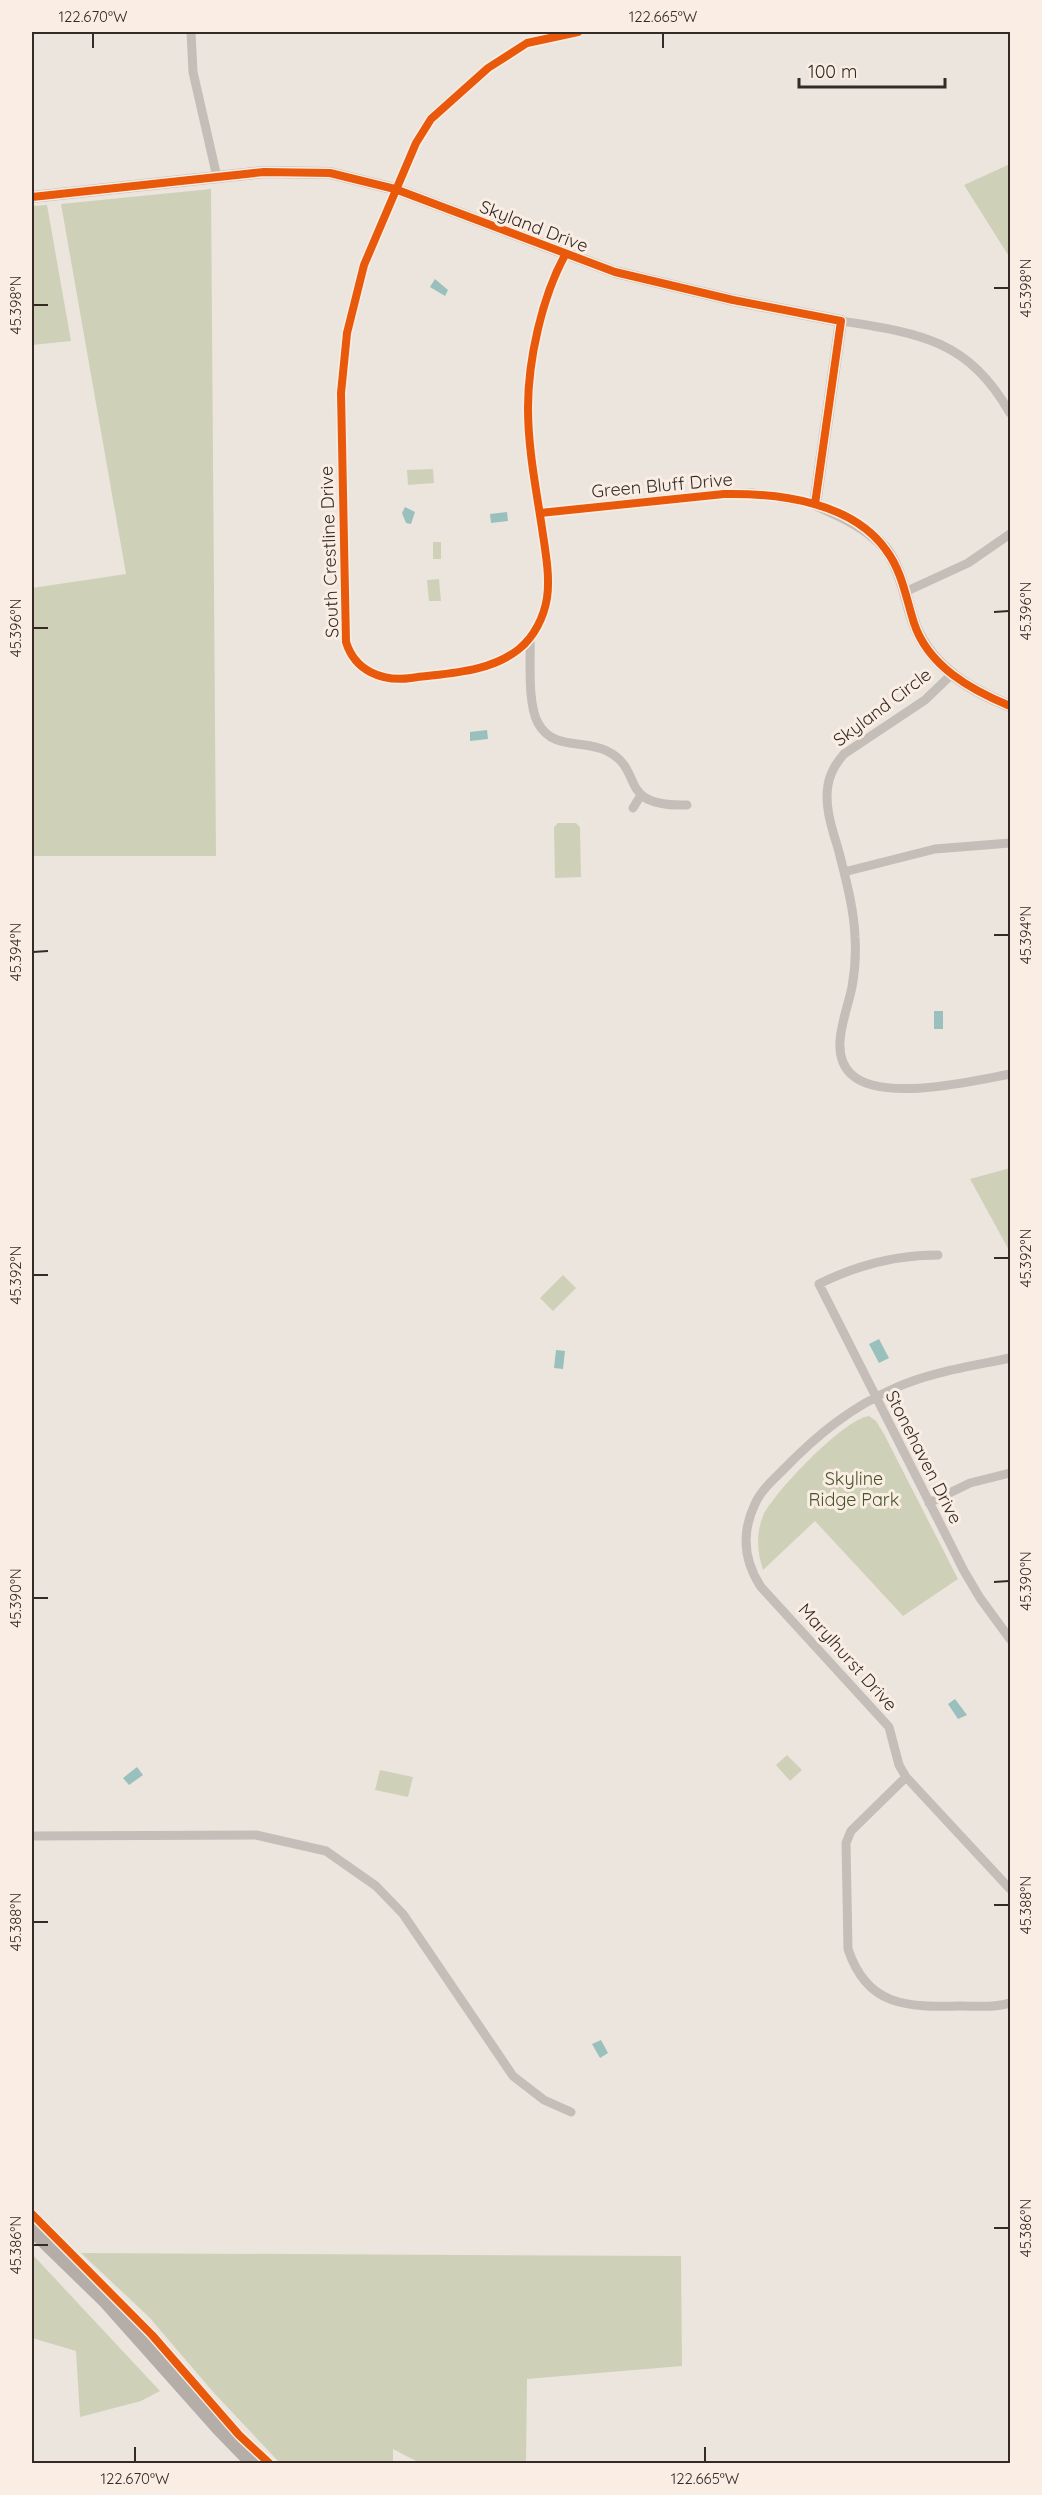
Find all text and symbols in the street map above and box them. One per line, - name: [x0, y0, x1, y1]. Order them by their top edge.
- text: 122.670°W: [58, 7, 128, 26]
- text: 122.665°W: [629, 7, 698, 26]
- scale bar: [799, 51, 944, 89]
- text: 100 m: [808, 60, 857, 83]
- street label: Skyland Drive: [476, 195, 592, 257]
- text: 45.398°N: [1016, 259, 1035, 317]
- text: 45.398°N: [6, 276, 25, 334]
- street label: South Crestline Drive: [315, 466, 343, 638]
- street label: Green Bluff Drive: [590, 467, 734, 503]
- text: 45.396°N: [1016, 582, 1035, 640]
- text: 45.396°N: [6, 599, 25, 657]
- street label: Skyland Circle: [828, 663, 936, 751]
- text: 45.394°N: [1016, 906, 1035, 964]
- text: 45.394°N: [6, 923, 25, 981]
- text: 45.392°N: [1016, 1229, 1035, 1287]
- text: 45.392°N: [6, 1246, 25, 1304]
- street label: Stonehaven Drive: [880, 1386, 968, 1528]
- park label: Skyline Ridge Park: [809, 1467, 899, 1511]
- text: 45.390°N: [1016, 1551, 1035, 1611]
- text: 45.390°N: [6, 1568, 25, 1628]
- street label: Marylhurst Drive: [794, 1598, 902, 1716]
- text: 45.388°N: [1016, 1876, 1035, 1934]
- text: 45.388°N: [6, 1893, 25, 1951]
- text: 45.386°N: [1016, 2199, 1035, 2257]
- text: 45.386°N: [6, 2216, 25, 2274]
- text: 122.670°W: [100, 2469, 170, 2488]
- text: 122.665°W: [671, 2469, 740, 2488]

